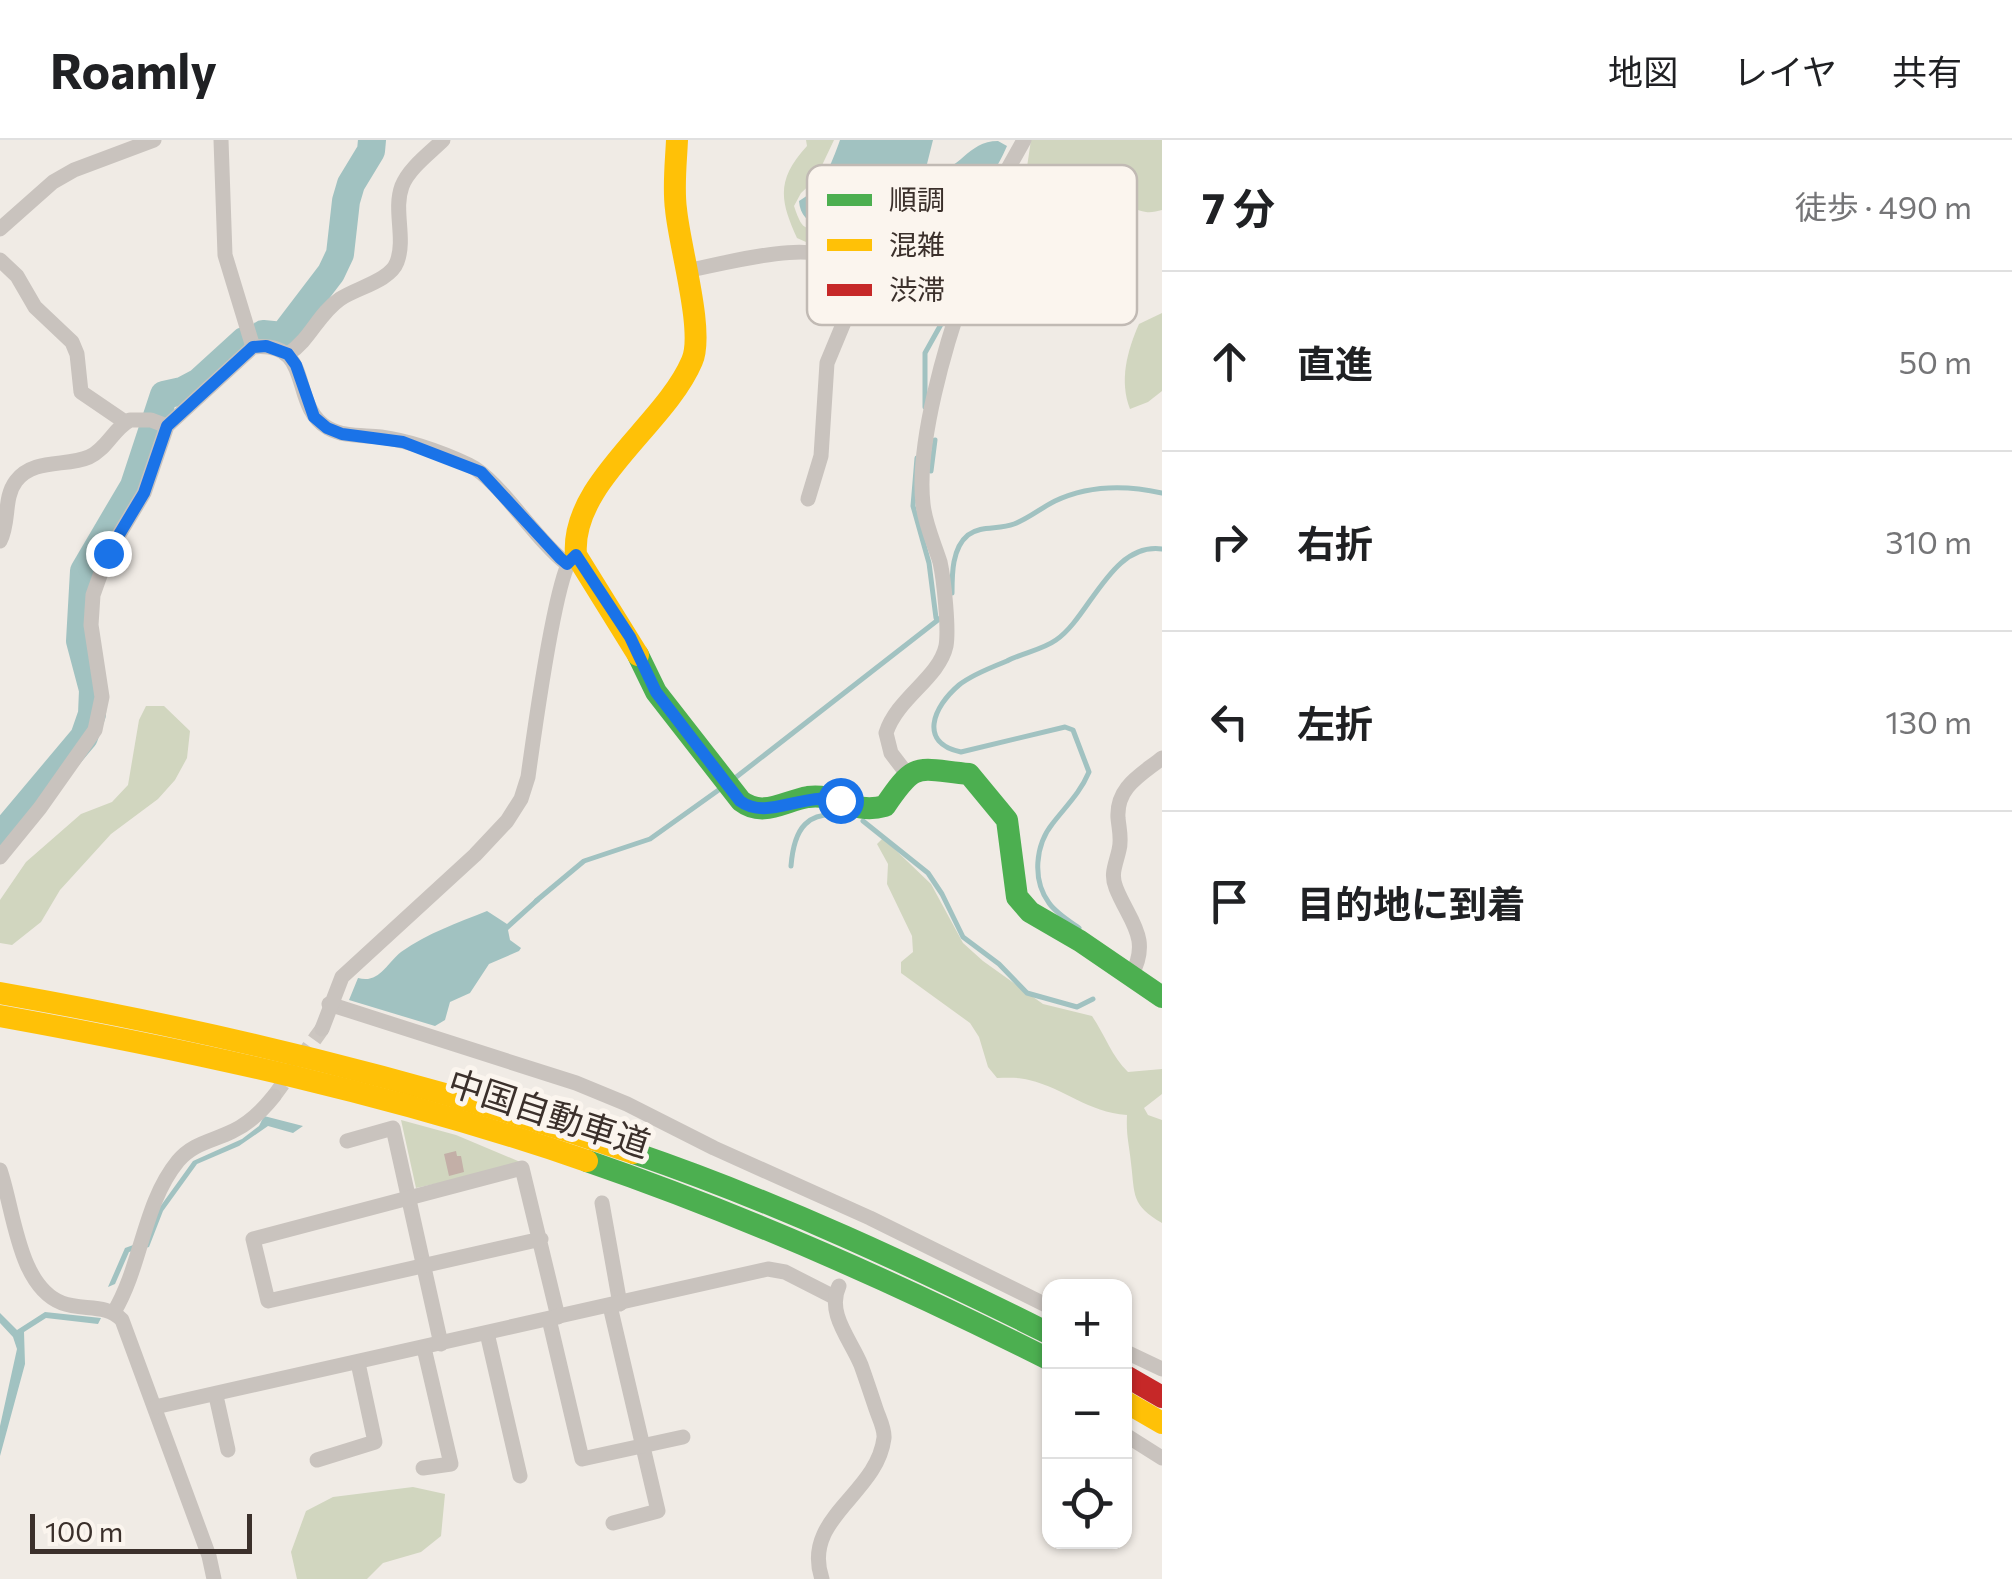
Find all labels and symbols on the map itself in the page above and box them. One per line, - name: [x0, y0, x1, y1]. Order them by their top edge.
- legend: [807, 165, 1137, 325]
- text: 順調: [889, 182, 945, 216]
- text: 混雑: [889, 227, 945, 261]
- text: 渋滞: [889, 272, 945, 306]
- route end: [86, 531, 132, 577]
- route start: [818, 778, 864, 824]
- street label: 中国自動車道: [443, 1059, 656, 1165]
- scale bar: [30, 1509, 252, 1554]

